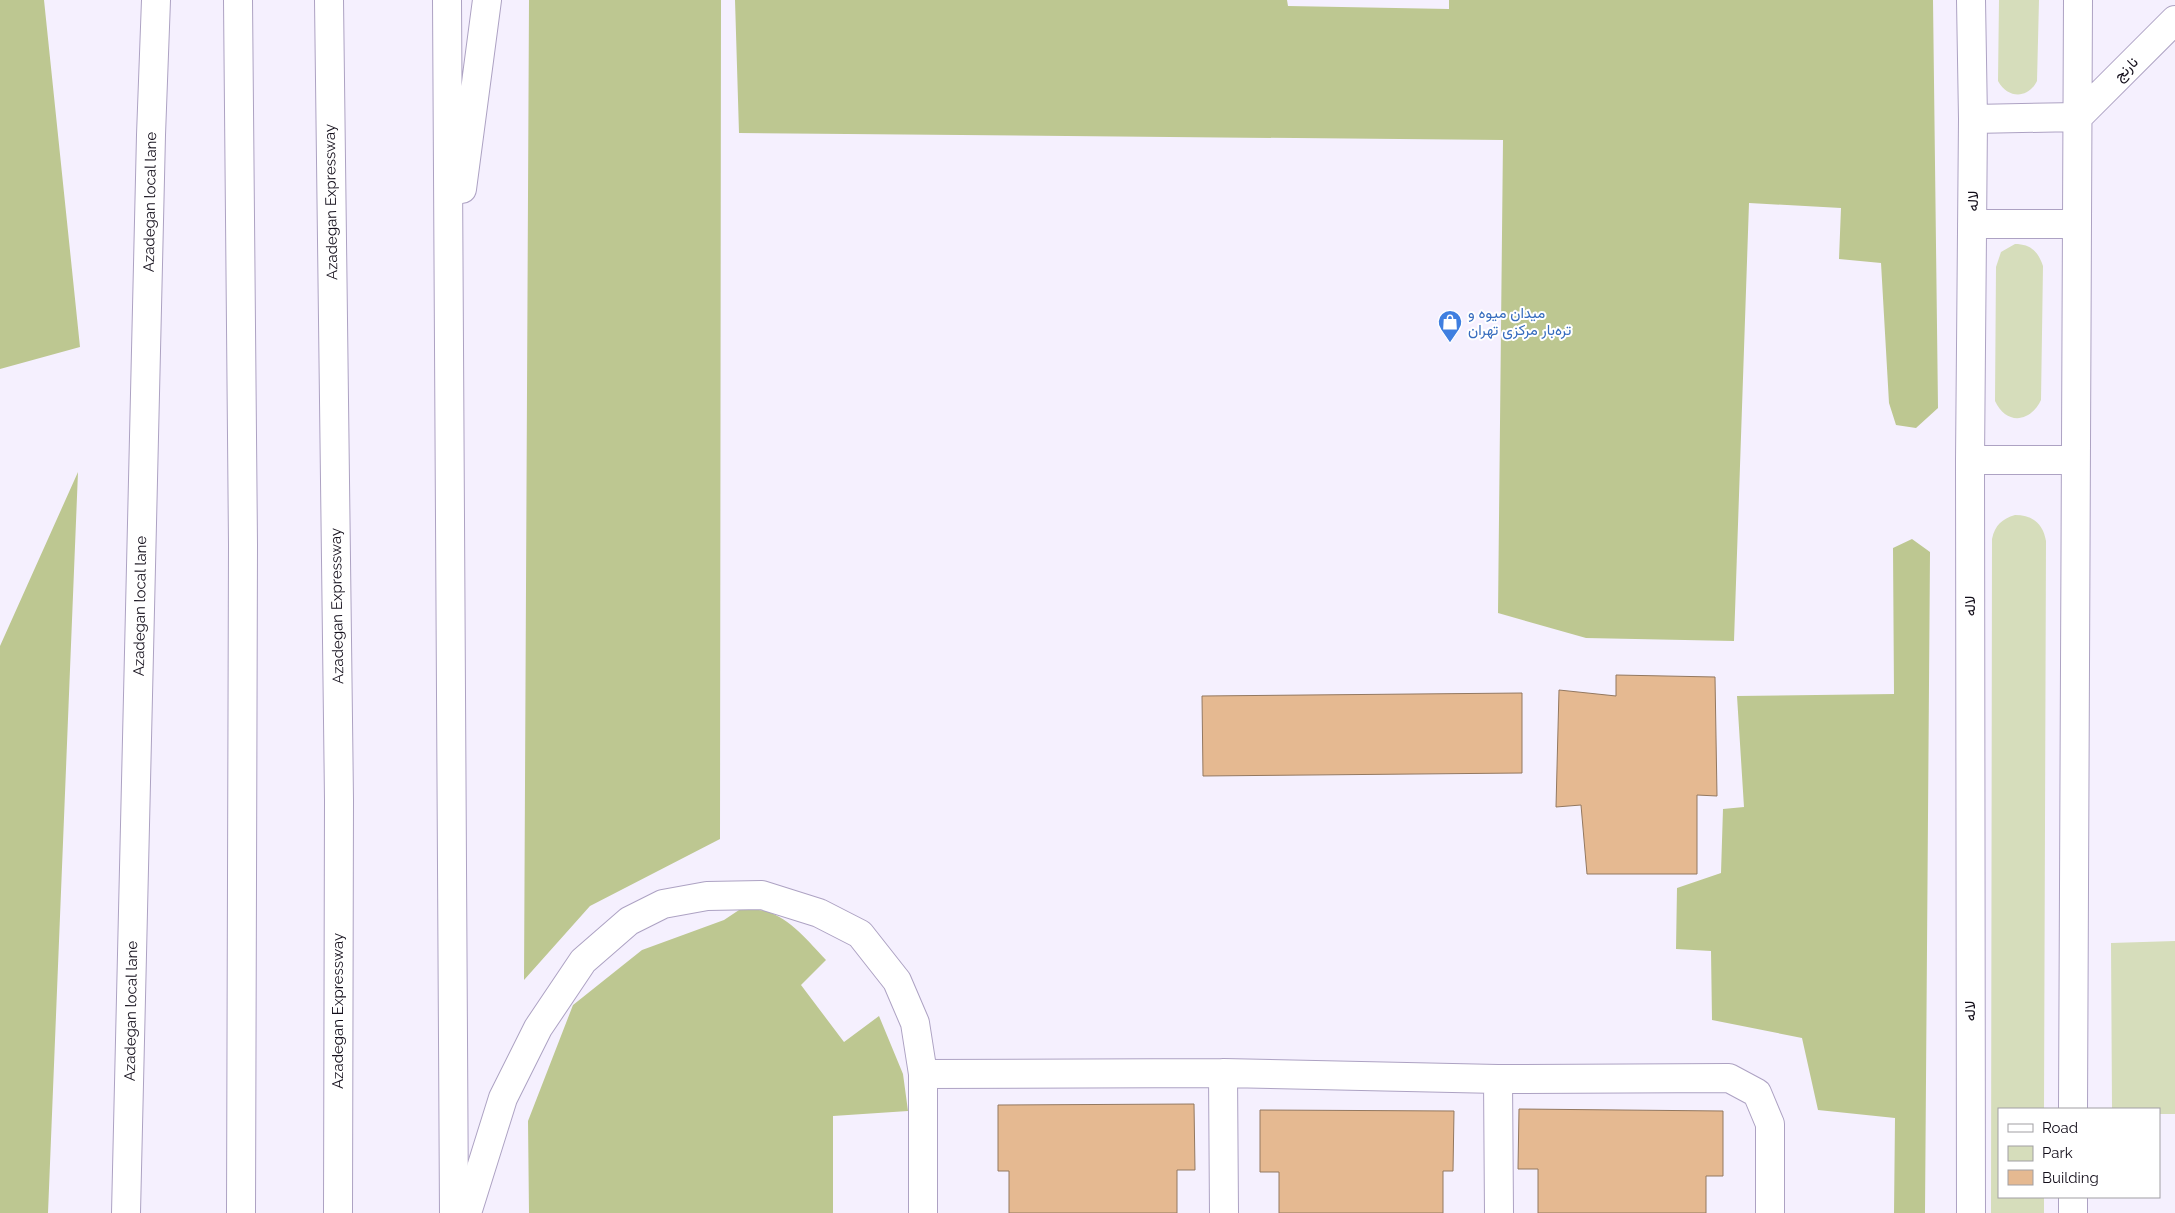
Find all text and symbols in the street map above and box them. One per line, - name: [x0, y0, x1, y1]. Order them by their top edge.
- street label: نارنج: [2110, 53, 2143, 86]
- street label: Azadegan Expressway: [321, 124, 341, 280]
- street label: Azadegan local lane: [140, 131, 160, 272]
- street label: لاله: [1964, 191, 1982, 211]
- place label: میدان میوه و تره‌بار مرکزی تهران: [1468, 304, 1572, 340]
- shop icon: میدان میوه و تره‌بار مرکزی تهران: [1437, 309, 1463, 343]
- street label: Azadegan Expressway: [327, 528, 347, 684]
- street label: Azadegan local lane: [130, 535, 150, 676]
- street label: لاله: [1961, 596, 1979, 616]
- street label: Azadegan Expressway: [329, 933, 347, 1089]
- street label: Azadegan local lane: [121, 940, 141, 1081]
- street label: لاله: [1961, 1001, 1979, 1021]
- legend: [1998, 1108, 2160, 1198]
- text: Road: [2042, 1119, 2078, 1137]
- text: Park: [2042, 1144, 2073, 1162]
- text: Building: [2042, 1169, 2099, 1187]

